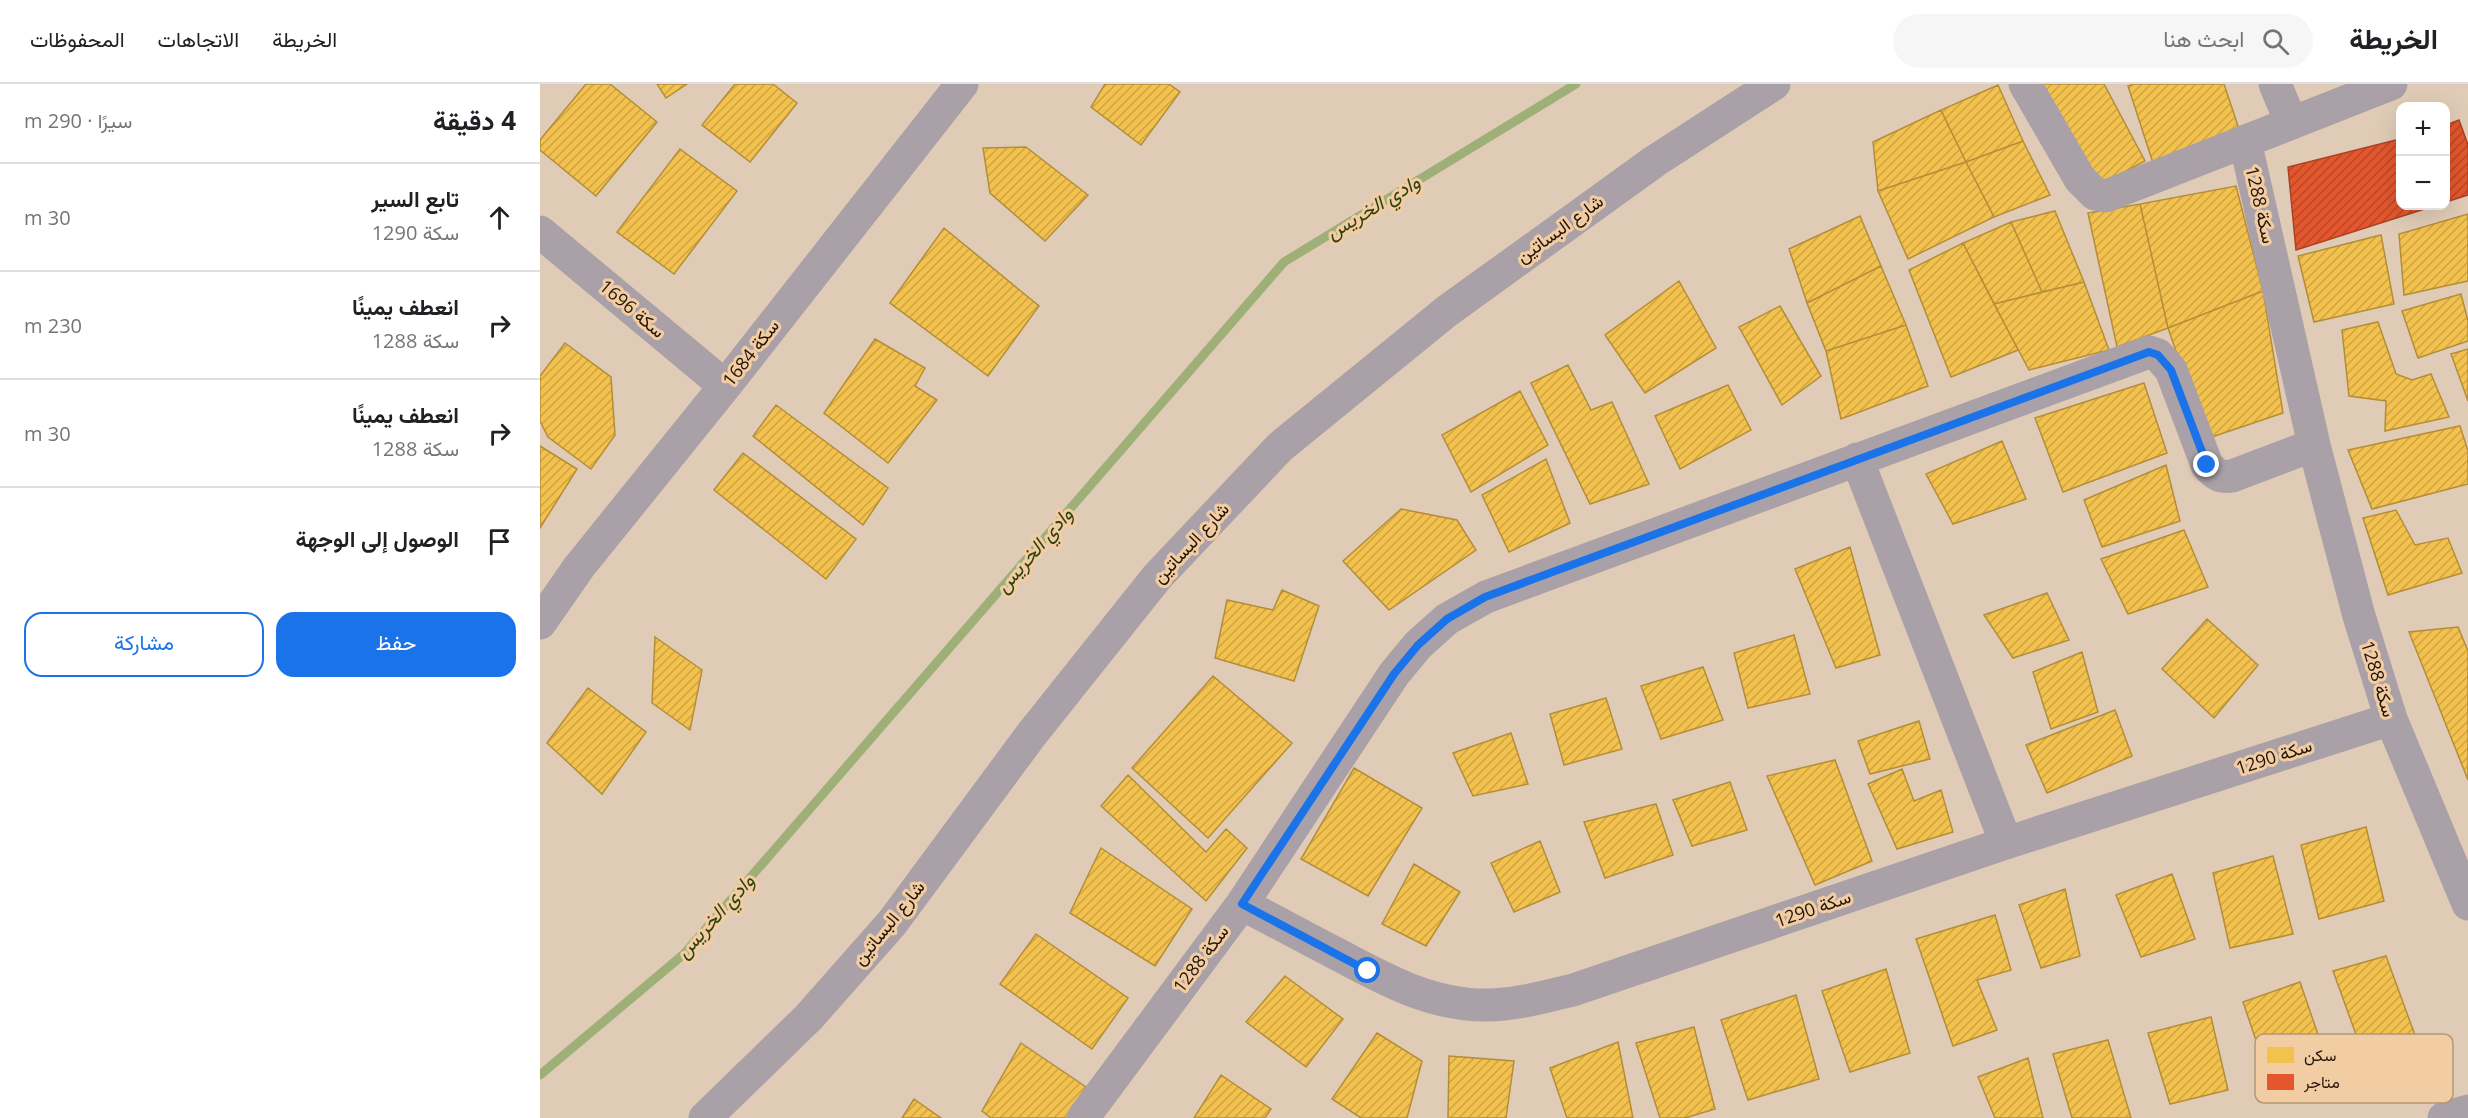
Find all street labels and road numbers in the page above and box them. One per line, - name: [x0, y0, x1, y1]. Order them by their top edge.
- street label: سكة 1288: [2240, 164, 2282, 246]
- street label: شارع البساتين: [1511, 188, 1608, 269]
- street label: سكة 1696: [595, 274, 670, 343]
- street label: سكة 1684: [717, 314, 784, 391]
- street label: شارع البساتين: [1147, 497, 1235, 589]
- street label: سكة 1288: [2356, 638, 2402, 720]
- street label: سكة 1290: [2233, 732, 2315, 780]
- street label: شارع البساتين: [847, 875, 930, 970]
- street label: سكة 1290: [1772, 884, 1854, 932]
- street label: سكة 1288: [1167, 920, 1233, 997]

